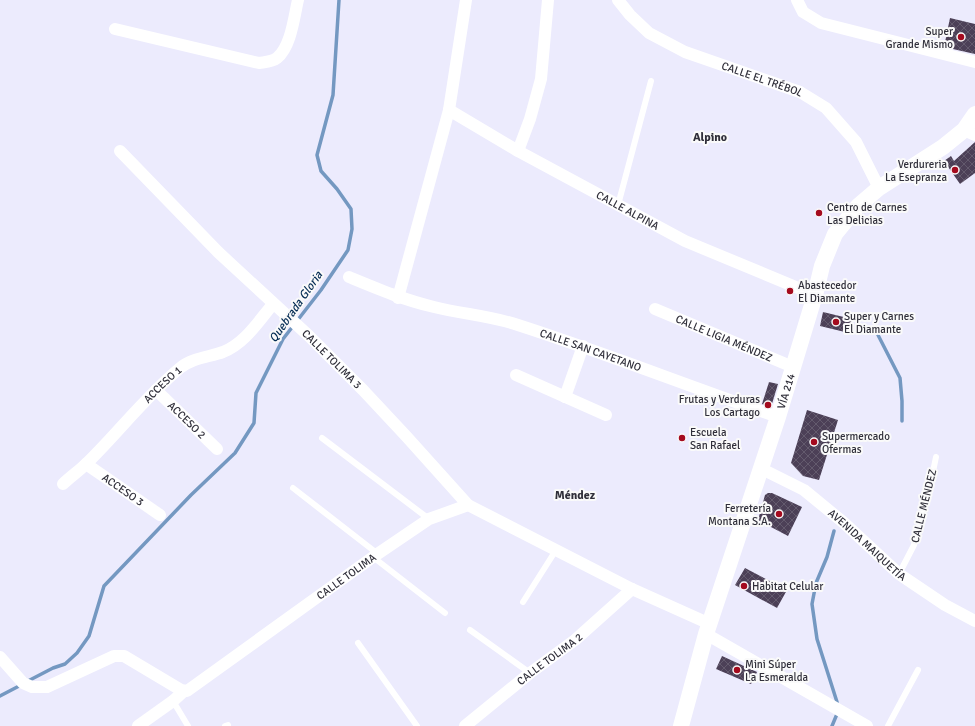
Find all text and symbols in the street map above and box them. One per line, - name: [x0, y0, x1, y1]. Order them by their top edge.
- place label: Super Grande Mismo: [885, 25, 953, 51]
- marker: Super Grande Mismo: [956, 32, 966, 42]
- street label: CALLE EL TRÉBOL: [720, 59, 806, 99]
- district label: Alpino: [693, 130, 727, 145]
- place label: Verdureria La Esepranza: [885, 158, 947, 184]
- marker: Verdureria La Esepranza: [950, 165, 960, 175]
- street label: CALLE ALPINA: [594, 188, 662, 232]
- place label: Centro de Carnes Las Delicias: [827, 201, 907, 227]
- marker: Centro de Carnes Las Delicias: [814, 208, 824, 218]
- water label: Quebrada Gloria: [266, 268, 327, 345]
- place label: Abastecedor El Diamante: [798, 279, 856, 305]
- marker: Abastecedor El Diamante: [785, 286, 795, 296]
- place label: Super y Carnes El Diamante: [844, 310, 914, 336]
- street label: CALLE LIGIA MÉNDEZ: [674, 312, 775, 364]
- marker: Super y Carnes El Diamante: [831, 317, 841, 327]
- street label: CALLE SAN CAYETANO: [538, 326, 643, 374]
- street label: CALLE TOLIMA 3: [300, 327, 364, 391]
- street label: ACCESO 1: [141, 363, 184, 405]
- street label: VÍA 214: [774, 372, 797, 411]
- place label: Frutas y Verduras Los Cartago: [679, 393, 760, 419]
- street label: ACCESO 2: [165, 399, 209, 441]
- marker: Frutas y Verduras Los Cartago: [763, 400, 773, 410]
- place label: Escuela San Rafael: [690, 426, 740, 452]
- place label: Supermercado Ofermas: [822, 430, 890, 456]
- marker: Escuela San Rafael: [677, 433, 687, 443]
- marker: Supermercado Ofermas: [809, 437, 819, 447]
- street label: CALLE MÉNDEZ: [908, 468, 939, 544]
- street label: ACCESO 3: [100, 471, 146, 508]
- district label: Méndez: [555, 488, 596, 503]
- place label: Ferretería Montana S.A.: [708, 502, 771, 528]
- street label: AVENIDA MAIQUETÍA: [826, 506, 909, 584]
- marker: Ferretería Montana S.A.: [774, 509, 784, 519]
- street label: CALLE TOLIMA: [314, 550, 379, 602]
- place label: Habitat Celular: [752, 580, 823, 593]
- marker: Habitat Celular: [739, 581, 749, 591]
- street label: CALLE TOLIMA 2: [514, 630, 585, 688]
- place label: Mini Súper La Esmeralda: [745, 658, 808, 684]
- marker: Mini Súper La Esmeralda: [732, 665, 742, 675]

